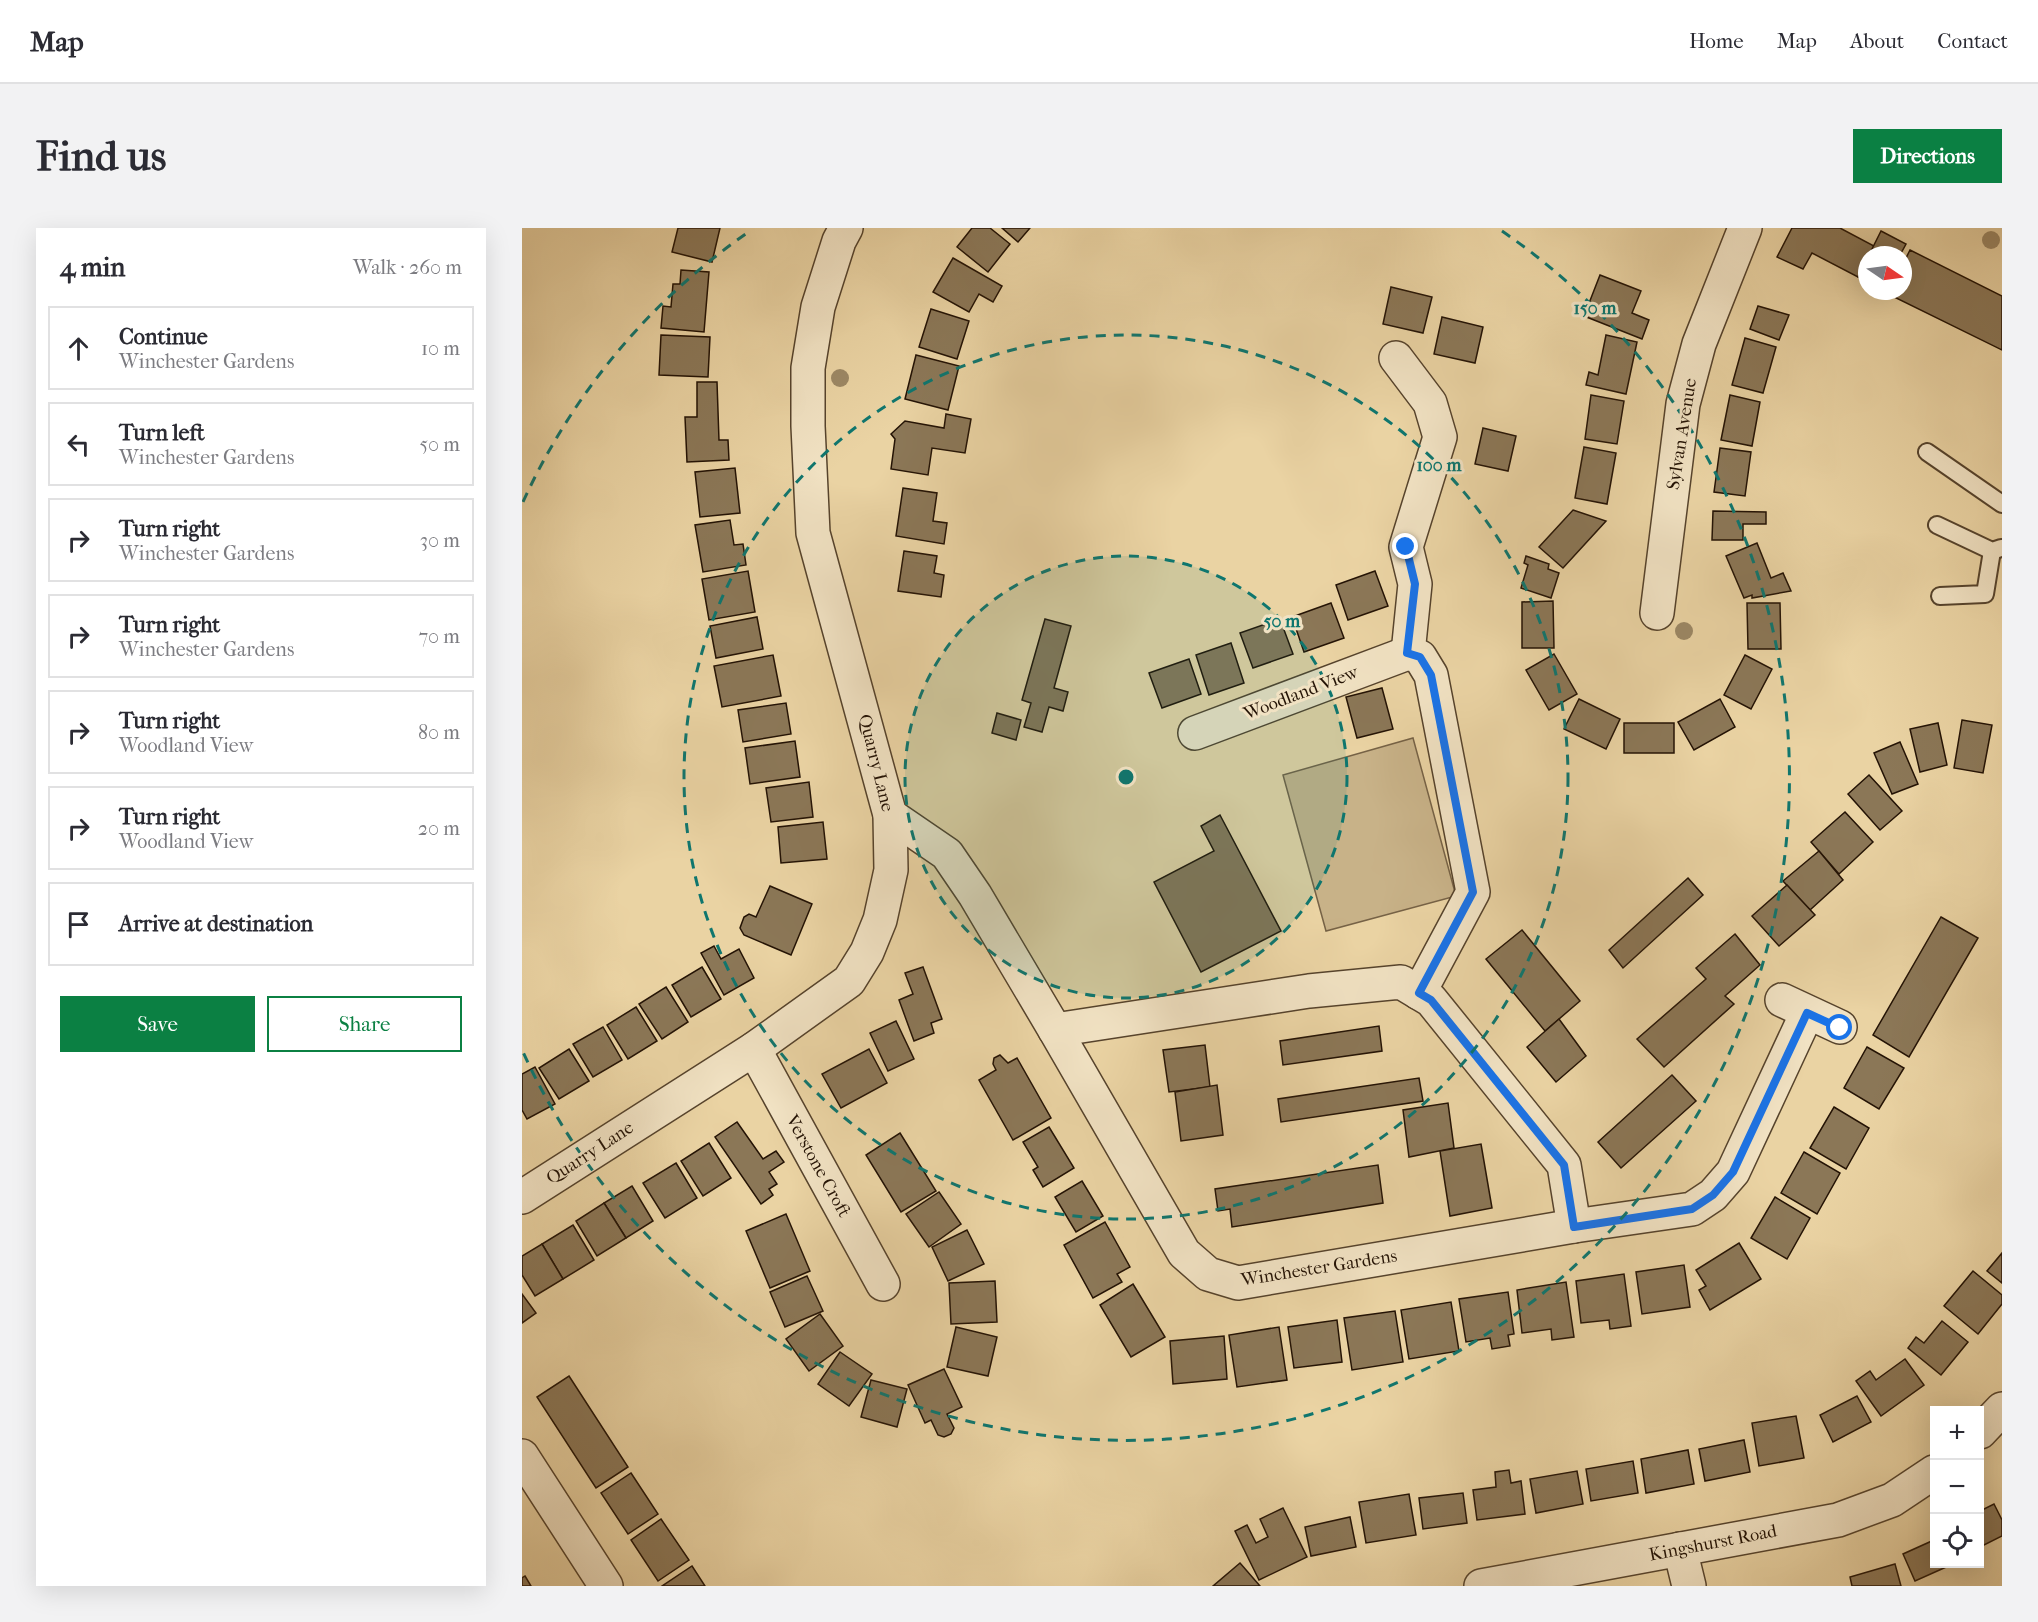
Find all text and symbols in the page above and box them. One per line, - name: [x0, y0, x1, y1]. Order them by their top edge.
- text: Map: [30, 25, 84, 58]
- text: Home: [1689, 29, 1744, 53]
- text: Map: [1777, 29, 1817, 53]
- text: About: [1850, 29, 1904, 53]
- text: Contact: [1937, 29, 2008, 53]
- button: Directions: [1853, 129, 2002, 183]
- text: Find us: [36, 132, 166, 181]
- north arrow: [1858, 246, 1912, 300]
- text: 4 min: [60, 252, 125, 283]
- text: Walk · 260 m: [353, 256, 462, 279]
- text: 150 m: [1574, 298, 1617, 319]
- text: Continue: [119, 324, 208, 350]
- icon: ahead: [62, 332, 95, 365]
- text: 10 m: [421, 337, 460, 360]
- text: Winchester Gardens: [119, 350, 294, 373]
- street label: Sylvan Avenue: [1663, 377, 1701, 491]
- text: Turn left: [119, 420, 205, 446]
- icon: left: [62, 428, 95, 461]
- text: 50 m: [419, 433, 460, 456]
- text: Winchester Gardens: [119, 446, 294, 469]
- text: 100 m: [1416, 455, 1463, 476]
- text: Turn right: [119, 516, 220, 542]
- icon: right: [62, 524, 95, 557]
- text: 30 m: [420, 529, 460, 552]
- route end: [1392, 533, 1418, 559]
- text: Winchester Gardens: [119, 542, 294, 565]
- text: 50 m: [1264, 611, 1301, 632]
- text: Turn right: [119, 612, 220, 638]
- icon: right: [62, 620, 95, 653]
- text: 70 m: [418, 625, 460, 648]
- text: Winchester Gardens: [119, 638, 294, 661]
- street label: Woodland View: [1240, 661, 1362, 725]
- text: Turn right: [119, 708, 220, 734]
- street label: Quarry Lane: [854, 712, 898, 814]
- icon: right: [62, 716, 95, 749]
- text: 80 m: [418, 721, 460, 744]
- text: Woodland View: [119, 734, 253, 757]
- centre of rings: [1116, 767, 1136, 787]
- text: Turn right: [119, 804, 220, 830]
- icon: right: [62, 812, 95, 845]
- text: 20 m: [418, 817, 460, 840]
- text: Woodland View: [119, 830, 253, 853]
- icon: arrive: [62, 908, 95, 941]
- text: Arrive at destination: [119, 911, 313, 937]
- button: Save: [60, 996, 255, 1052]
- button: Share: [267, 996, 462, 1052]
- route start: [1826, 1014, 1852, 1040]
- street label: Verstone Croft: [781, 1110, 855, 1221]
- street label: Quarry Lane: [542, 1117, 638, 1189]
- street label: Winchester Gardens: [1238, 1245, 1399, 1291]
- map controls: [1930, 1406, 1984, 1568]
- button: +: [1930, 1406, 1984, 1460]
- button: −: [1930, 1460, 1984, 1514]
- button: locate: [1930, 1514, 1984, 1568]
- street label: Kingshurst Road: [1647, 1520, 1779, 1566]

